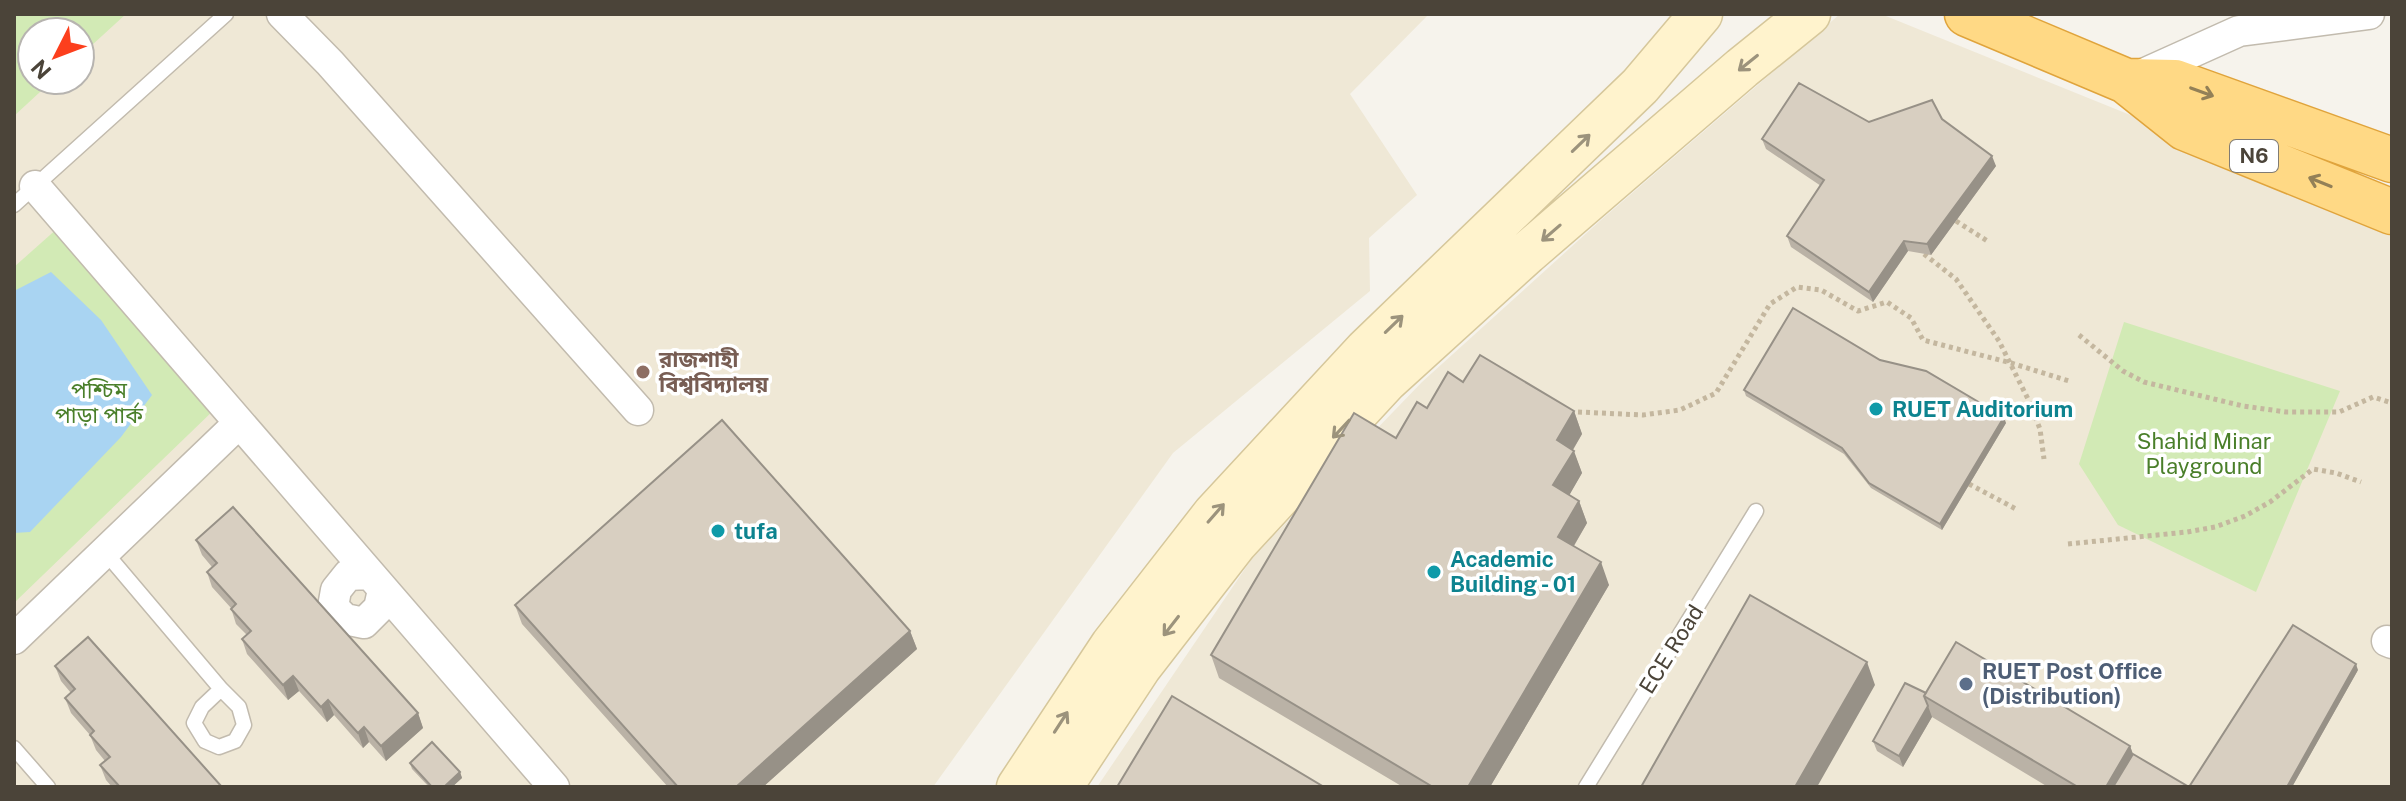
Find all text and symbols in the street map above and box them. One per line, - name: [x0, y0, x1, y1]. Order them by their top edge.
- north arrow: [16, 16, 96, 96]
- text: N: [26, 54, 57, 84]
- one-way arrow: [1738, 54, 1759, 72]
- one-way arrow: [2189, 85, 2214, 100]
- one-way arrow: [1571, 134, 1591, 153]
- road number: N6: [2230, 140, 2278, 172]
- one-way arrow: [2308, 174, 2333, 189]
- one-way arrow: [1541, 224, 1561, 242]
- one-way arrow: [1384, 314, 1404, 333]
- place label: রাজশাহী বিশ্ববিদ্যালয়: [658, 346, 769, 397]
- marker: রাজশাহী বিশ্ববিদ্যালয়: [634, 363, 652, 381]
- park label: পশ্চিম পাড়া পার্ক: [55, 377, 143, 428]
- place label: RUET Auditorium: [1892, 396, 2073, 422]
- marker: RUET Auditorium: [1867, 400, 1885, 418]
- one-way arrow: [1332, 419, 1350, 439]
- park label: Shahid Minar Playground: [2137, 428, 2271, 479]
- one-way arrow: [1207, 503, 1225, 524]
- place label: tufa: [734, 518, 778, 544]
- marker: tufa: [709, 522, 727, 540]
- place label: Academic Building - 01: [1450, 546, 1576, 597]
- marker: Academic Building - 01: [1425, 563, 1443, 581]
- street label: ECE Road: [1634, 600, 1708, 698]
- one-way arrow: [1163, 615, 1180, 636]
- place label: RUET Post Office (Distribution): [1982, 658, 2162, 709]
- marker: RUET Post Office (Distribution): [1957, 675, 1975, 693]
- one-way arrow: [1053, 711, 1069, 734]

